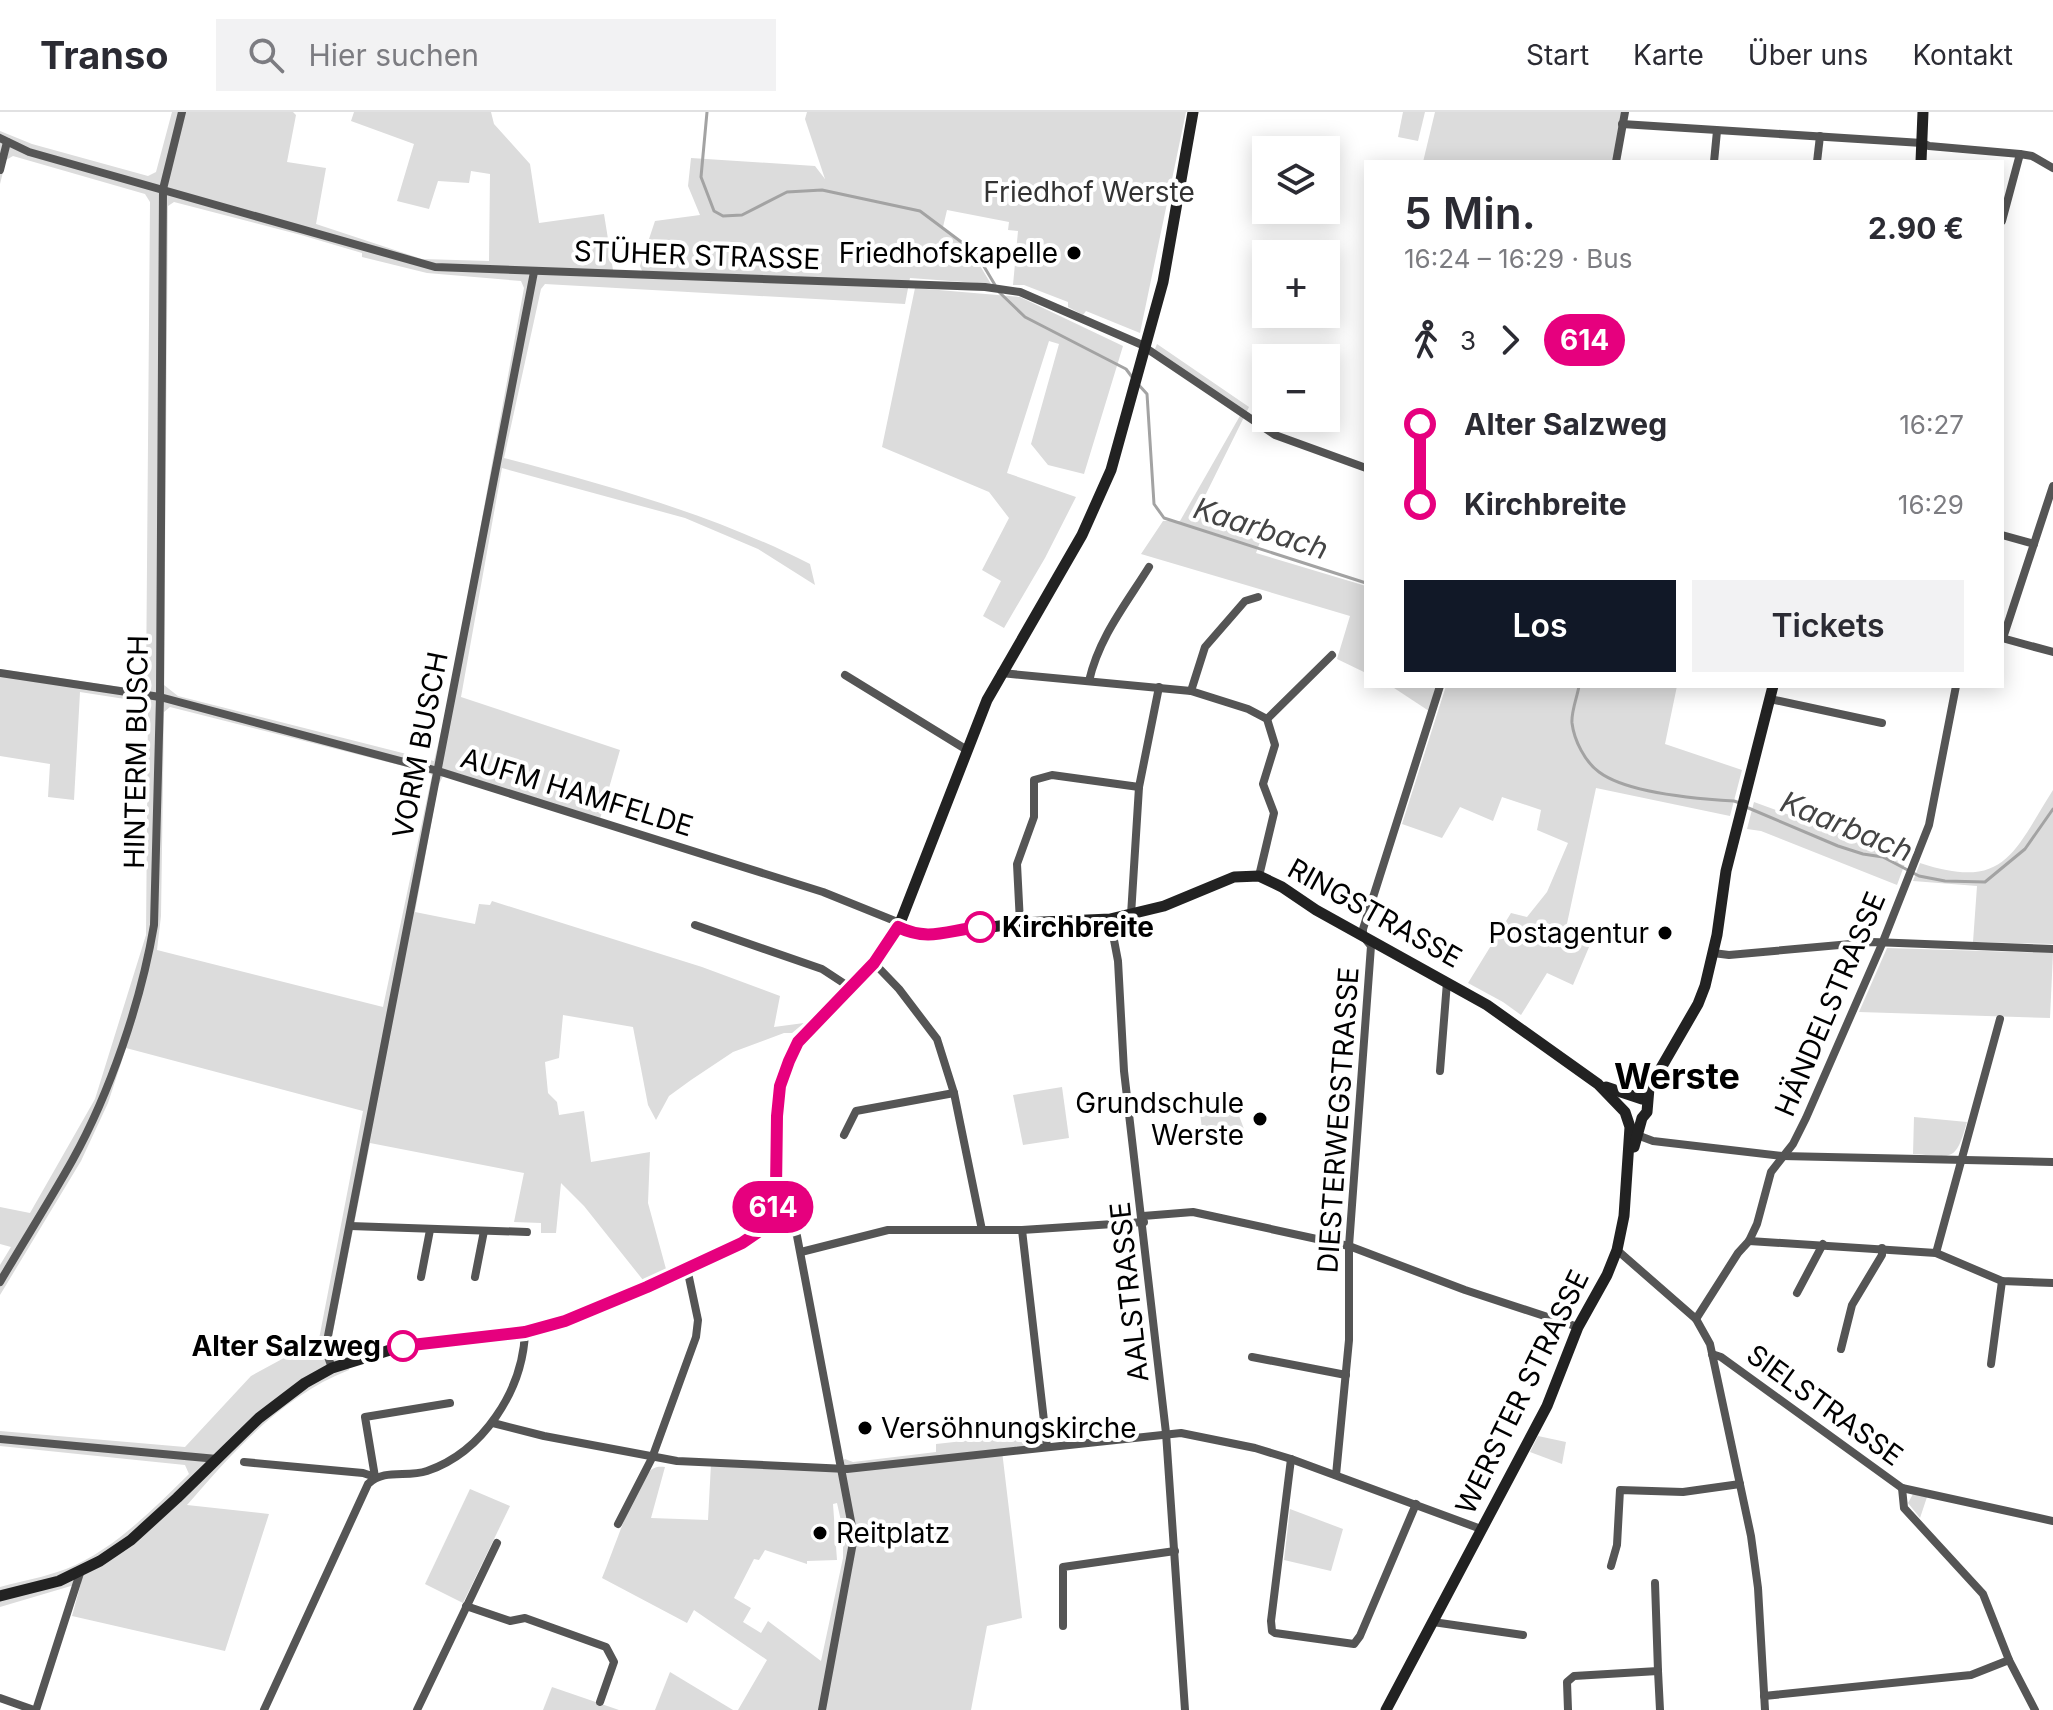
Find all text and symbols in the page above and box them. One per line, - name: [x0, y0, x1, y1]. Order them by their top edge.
- search box: [216, 19, 776, 91]
- text: Transo: [40, 32, 168, 78]
- icon: search: [244, 33, 288, 77]
- text: Hier suchen: [308, 37, 479, 73]
- text: Start: [1526, 38, 1589, 72]
- text: Karte: [1633, 38, 1704, 72]
- text: Über uns: [1748, 38, 1868, 72]
- text: Kontakt: [1912, 38, 2013, 72]
- map controls: [1252, 136, 1340, 432]
- button: layers: [1252, 136, 1340, 224]
- park label: Friedhof Werste: [983, 175, 1195, 209]
- text: 5 Min.: [1404, 186, 1536, 240]
- text: 2.90 €: [1868, 210, 1964, 246]
- street label: STÜHER STRASSE: [573, 234, 821, 276]
- place label: Friedhofskapelle: [839, 236, 1058, 270]
- button: +: [1252, 240, 1340, 328]
- text: 16:24 – 16:29 · Bus: [1404, 243, 1632, 274]
- marker: Friedhofskapelle: [1065, 244, 1083, 262]
- icon: walk: [1404, 318, 1448, 362]
- icon: forward: [1488, 318, 1532, 362]
- text: 614: [1560, 323, 1609, 357]
- text: 3: [1460, 325, 1476, 356]
- button: −: [1252, 344, 1340, 432]
- text: Alter Salzweg: [1464, 406, 1667, 442]
- text: 16:27: [1899, 409, 1964, 440]
- text: Kirchbreite: [1464, 486, 1627, 522]
- water label: Kaarbach: [1189, 489, 1333, 567]
- text: 16:29: [1898, 489, 1964, 520]
- button: Los: [1404, 580, 1676, 672]
- button: Tickets: [1692, 580, 1964, 672]
- street label: HINTERM BUSCH: [117, 635, 155, 869]
- street label: VORM BUSCH: [385, 649, 455, 841]
- street label: AUFM HAMFELDE: [457, 741, 697, 843]
- water label: Kaarbach: [1776, 783, 1918, 869]
- street label: RINGSTRASSE: [1282, 851, 1468, 975]
- street label: HÄNDELSTRASSE: [1767, 887, 1893, 1121]
- place label: Kirchbreite: [1002, 910, 1154, 944]
- marker: Kirchbreite: [965, 912, 995, 942]
- place label: Postagentur: [1488, 916, 1649, 950]
- marker: Postagentur: [1656, 924, 1674, 942]
- street label: DIESTERWEGSTRASSE: [1310, 966, 1366, 1274]
- district label: Werste: [1614, 1054, 1740, 1098]
- place label: Grundschule Werste: [1075, 1086, 1244, 1152]
- marker: Grundschule Werste: [1251, 1110, 1269, 1128]
- line badge: 614: [727, 1181, 819, 1233]
- text: 614: [748, 1190, 798, 1224]
- street label: AALSTRASSE: [1103, 1200, 1155, 1384]
- street label: WERSTER STRASSE: [1448, 1264, 1596, 1520]
- place label: Alter Salzweg: [191, 1329, 381, 1363]
- marker: Alter Salzweg: [388, 1331, 418, 1361]
- street label: SIELSTRASSE: [1740, 1337, 1910, 1473]
- place label: Versöhnungskirche: [881, 1411, 1137, 1445]
- marker: Versöhnungskirche: [856, 1419, 874, 1437]
- place label: Reitplatz: [836, 1516, 950, 1550]
- marker: Reitplatz: [811, 1524, 829, 1542]

